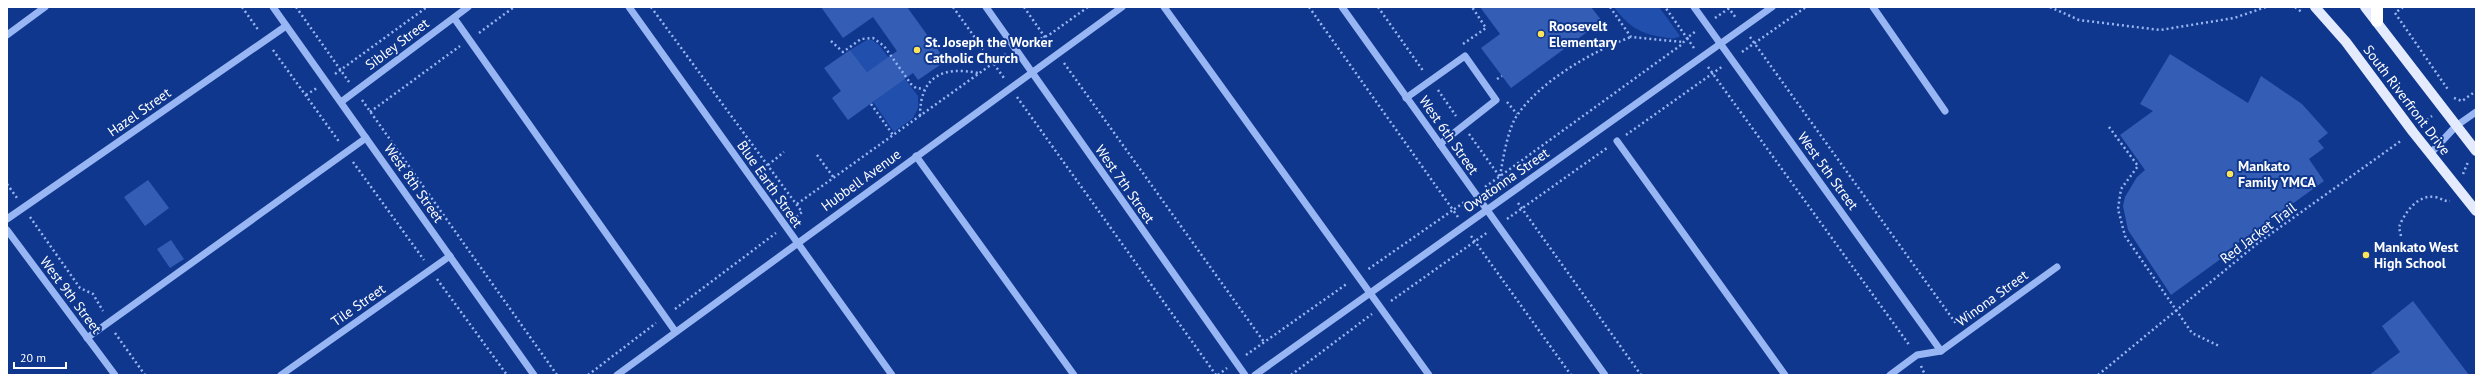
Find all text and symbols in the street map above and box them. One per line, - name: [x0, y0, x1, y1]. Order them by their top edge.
- street label: Sibley Street: [362, 14, 433, 74]
- place label: Roosevelt Elementary: [1549, 17, 1617, 51]
- marker: Roosevelt Elementary: [1536, 29, 1546, 39]
- place label: St. Joseph the Worker Catholic Church: [925, 33, 1053, 67]
- street label: South Riverfront Drive: [2360, 41, 2454, 159]
- marker: St. Joseph the Worker Catholic Church: [912, 45, 922, 55]
- street label: Hazel Street: [104, 84, 174, 140]
- street label: West 6th Street: [1415, 92, 1483, 178]
- street label: West 5th Street: [1794, 128, 1862, 214]
- street label: Blue Earth Street: [733, 137, 807, 231]
- street label: West 8th Street: [380, 140, 448, 226]
- street label: West 7th Street: [1091, 141, 1159, 227]
- street label: Owatonna Street: [1460, 144, 1553, 216]
- street label: Hubbell Avenue: [818, 145, 904, 215]
- place label: Mankato Family YMCA: [2238, 157, 2316, 191]
- marker: Mankato Family YMCA: [2225, 169, 2235, 179]
- street label: Red Jacket Trail: [2216, 198, 2300, 268]
- place label: Mankato West High School: [2374, 238, 2458, 272]
- marker: Mankato West High School: [2361, 250, 2371, 260]
- street label: West 9th Street: [36, 253, 106, 337]
- street label: Winona Street: [1952, 266, 2032, 330]
- street label: Tile Street: [327, 280, 389, 330]
- scale bar: [14, 344, 66, 370]
- text: 20 m: [20, 350, 46, 365]

